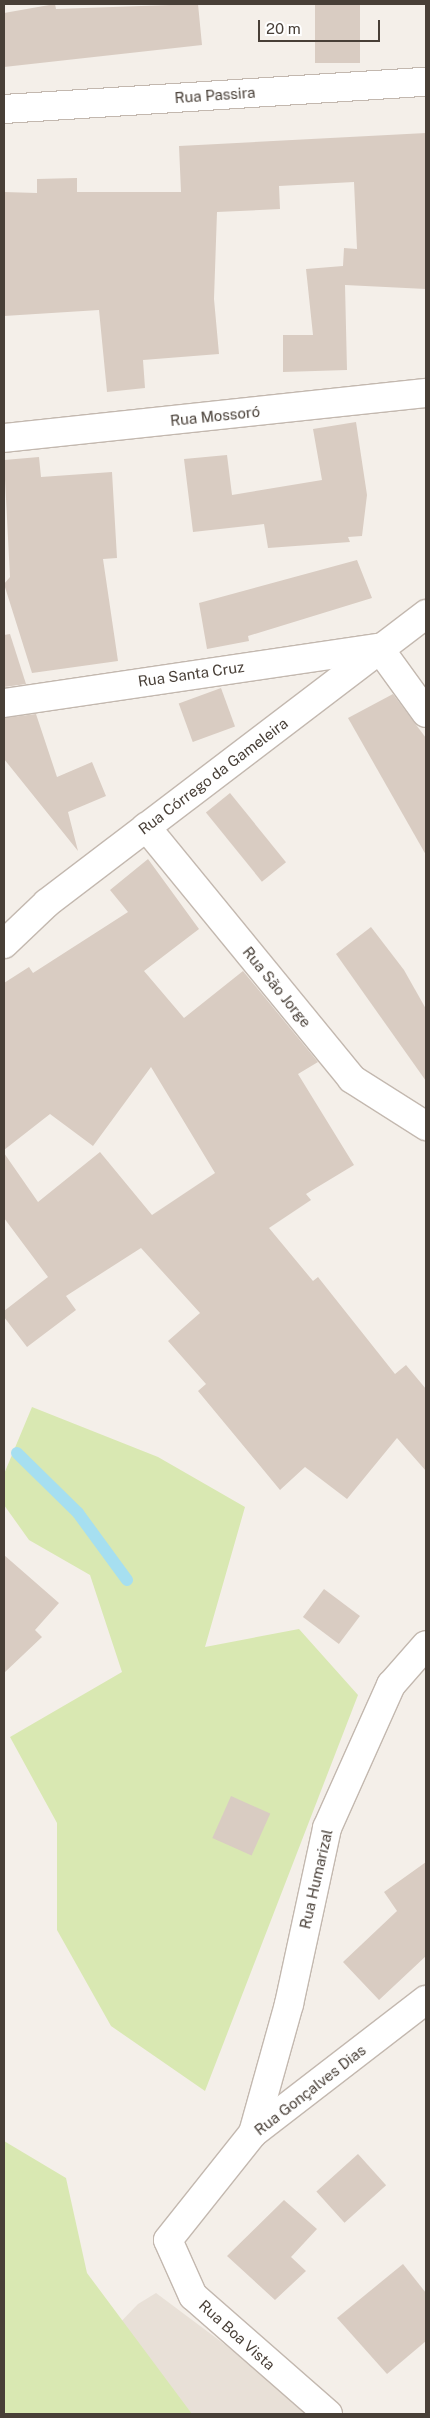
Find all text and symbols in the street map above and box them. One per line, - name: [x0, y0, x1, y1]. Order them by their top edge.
- scale bar: [260, 10, 382, 42]
- text: 20 m: [266, 20, 301, 37]
- street label: Rua Passira: [174, 83, 256, 107]
- street label: Rua Mossoró: [169, 402, 261, 430]
- street label: Rua Santa Cruz: [137, 658, 245, 690]
- street label: Rua Córrego da Gameleira: [135, 714, 291, 838]
- street label: Rua São Jorge: [239, 943, 315, 1031]
- street label: Rua Humarizal: [296, 1827, 336, 1931]
- street label: Rua Gonçalves Dias: [251, 2041, 369, 2139]
- street label: Rua Boa Vista: [195, 2296, 279, 2374]

